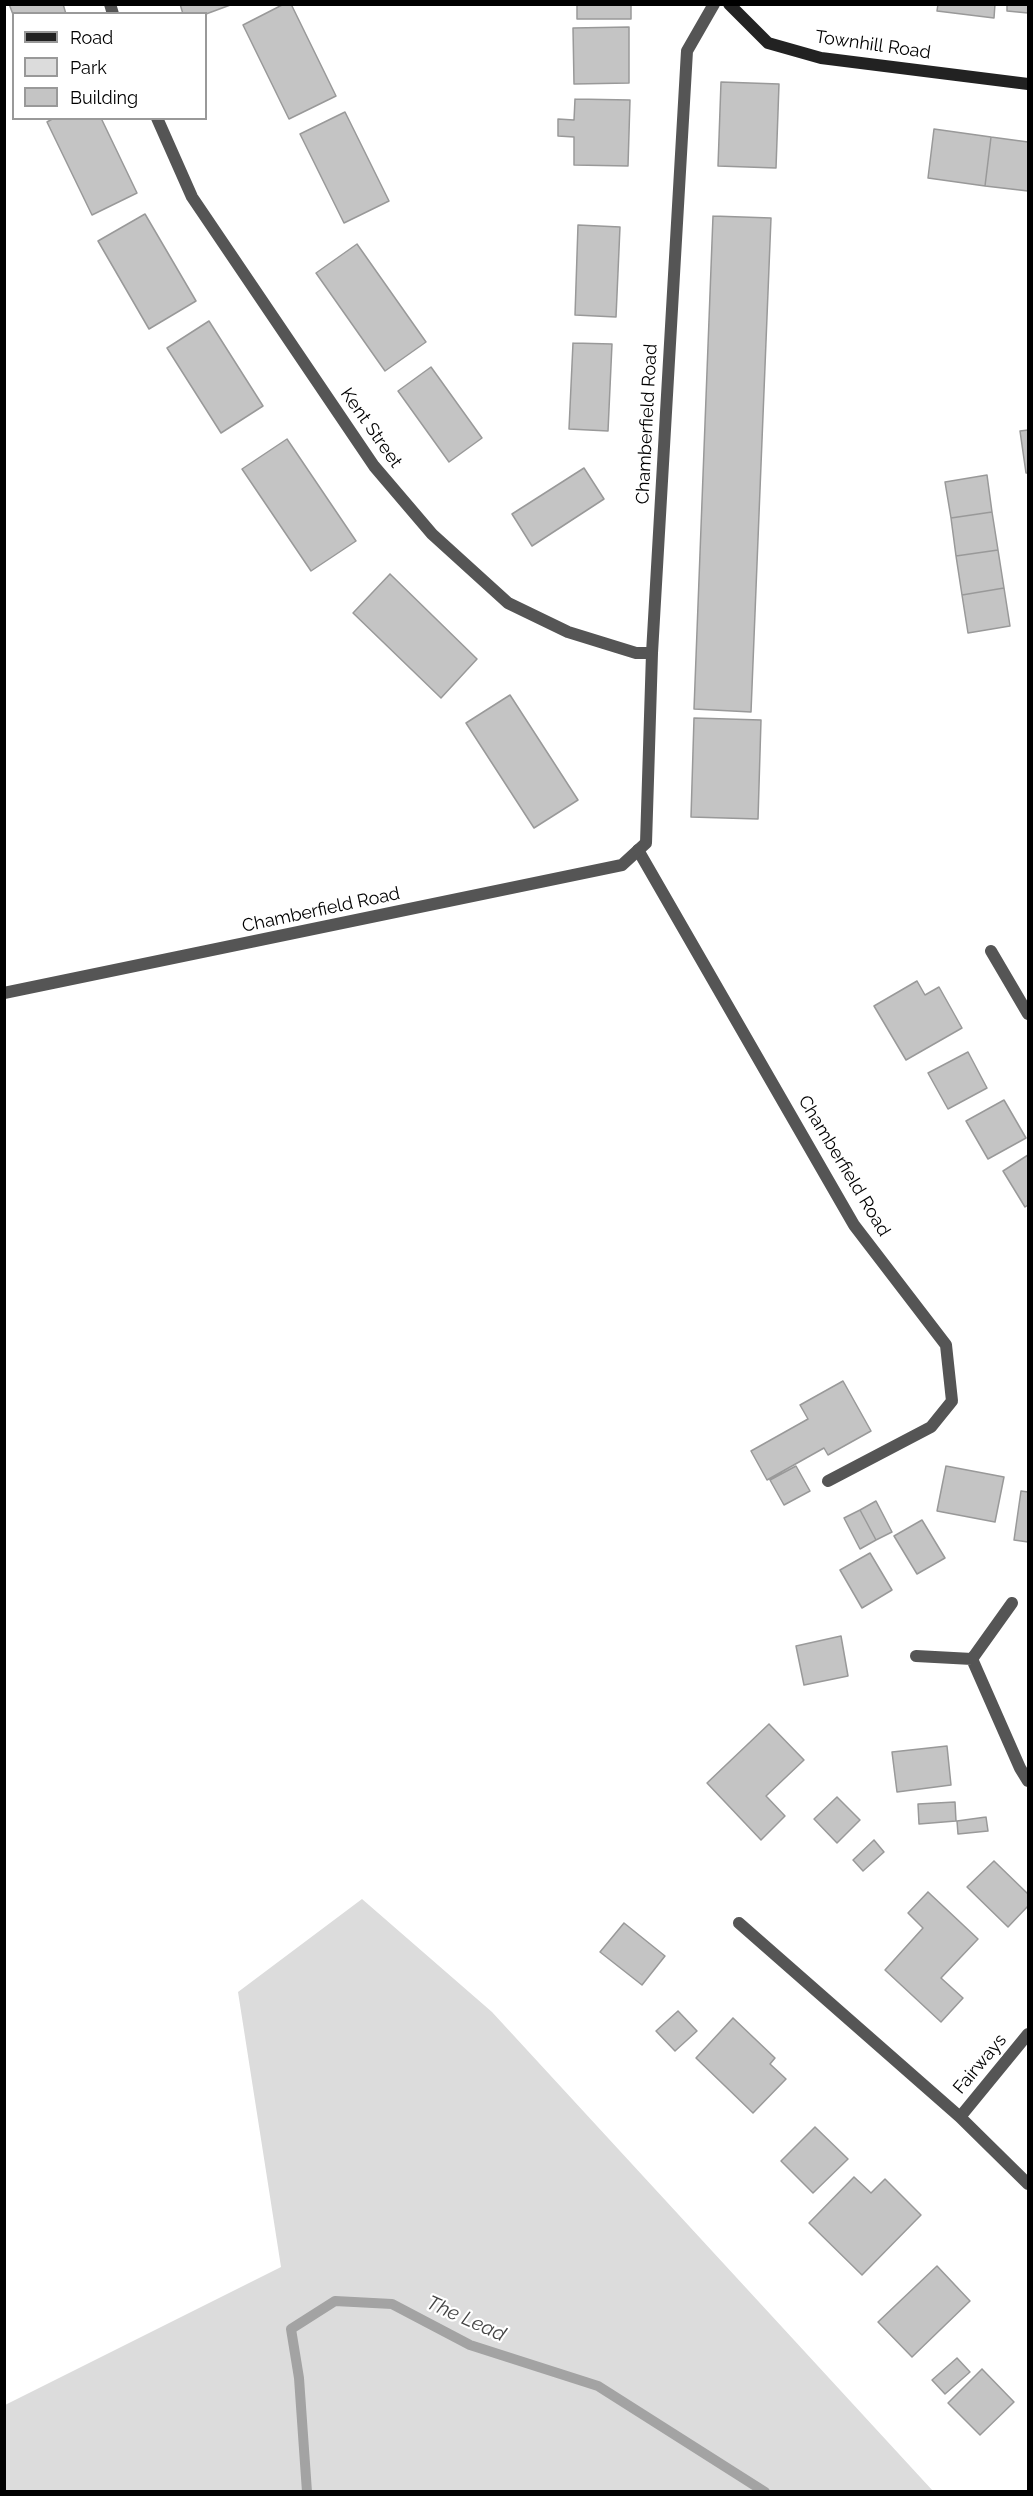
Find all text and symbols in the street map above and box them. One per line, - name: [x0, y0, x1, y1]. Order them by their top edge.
- legend: [12, 12, 207, 120]
- street label: Townhill Road: [814, 26, 932, 64]
- text: Road: [70, 27, 113, 48]
- text: Park: [70, 57, 107, 78]
- text: Building: [70, 87, 138, 108]
- street label: Chamberfield Road: [632, 343, 662, 505]
- street label: Kent Street: [336, 384, 406, 472]
- street label: Chamberfield Road: [240, 883, 402, 937]
- street label: Chamberfield Road: [793, 1092, 895, 1240]
- street label: Fairways: [949, 2030, 1011, 2098]
- water label: The Lead: [423, 2291, 509, 2347]

